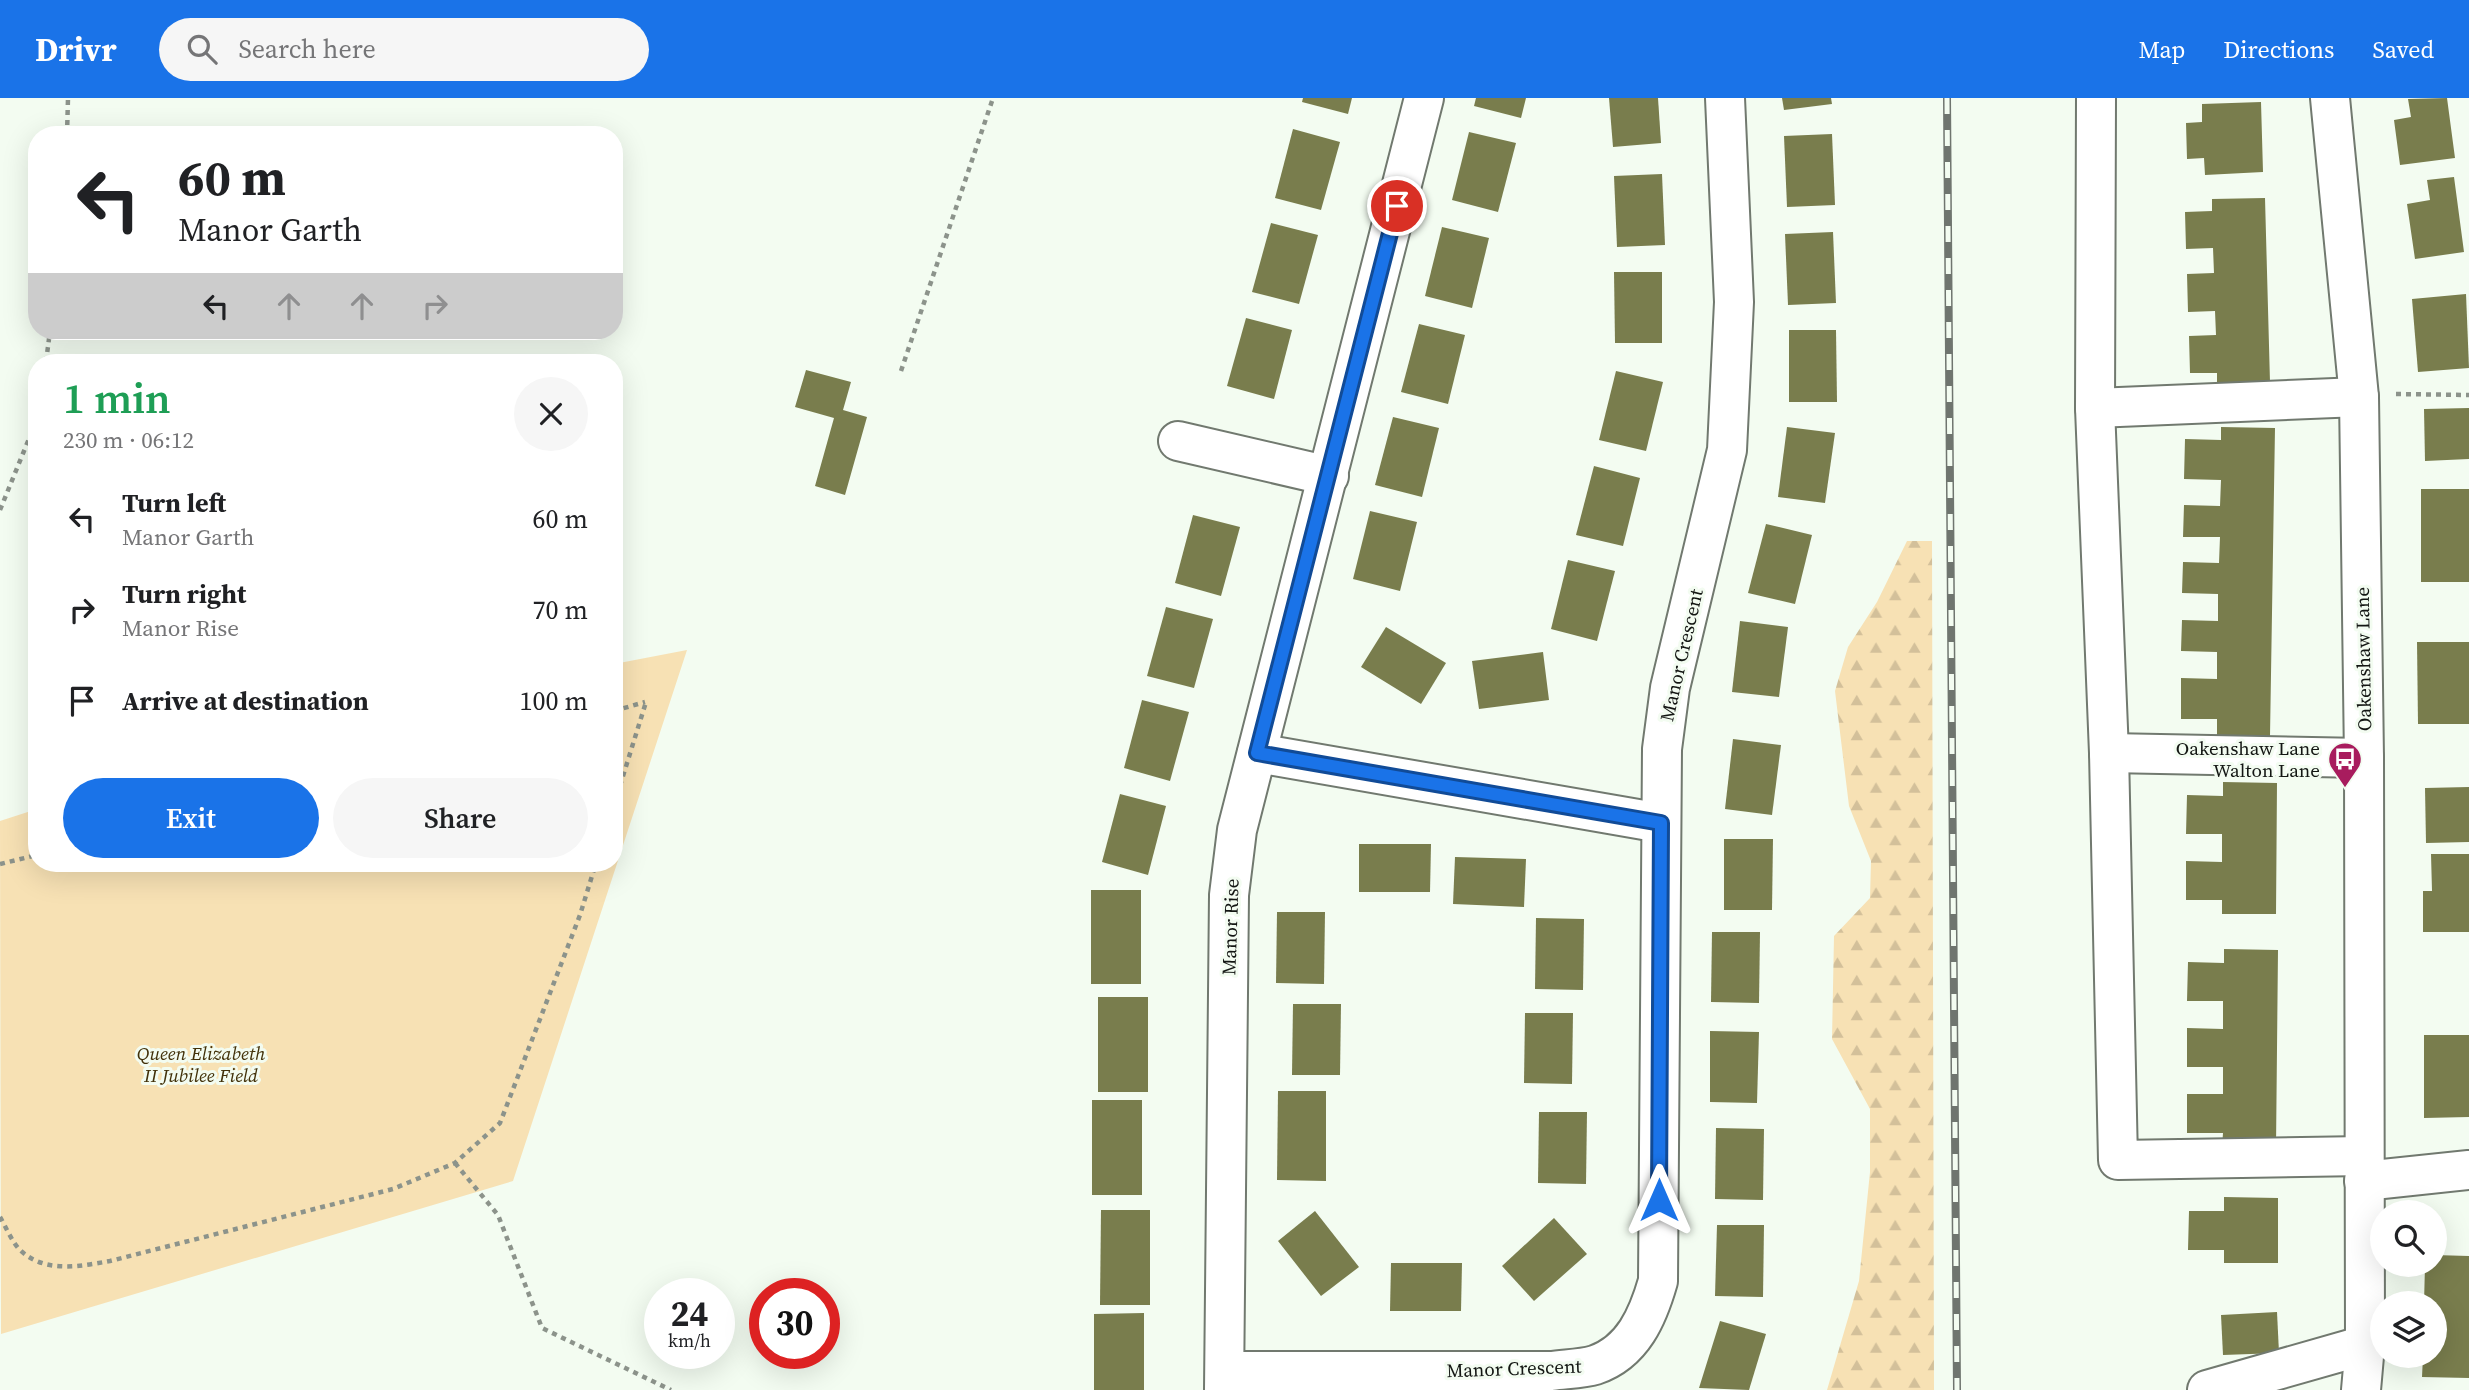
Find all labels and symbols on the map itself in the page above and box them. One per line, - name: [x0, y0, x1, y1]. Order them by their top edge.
- pin: [1367, 176, 1427, 236]
- street label: Manor Crescent: [1653, 585, 1709, 724]
- street label: Oakenshaw Lane: [2349, 587, 2377, 731]
- place label: Oakenshaw Lane Walton Lane: [2176, 735, 2320, 783]
- bus stop icon: Oakenshaw Lane Walton Lane: [2326, 740, 2364, 789]
- street label: Manor Rise: [1215, 878, 1245, 976]
- park label: Queen Elizabeth II Jubilee Field: [137, 1040, 266, 1088]
- position arrow: [1622, 1163, 1696, 1237]
- speed limit sign: 30: [749, 1278, 840, 1369]
- street label: Manor Crescent: [1446, 1353, 1583, 1383]

